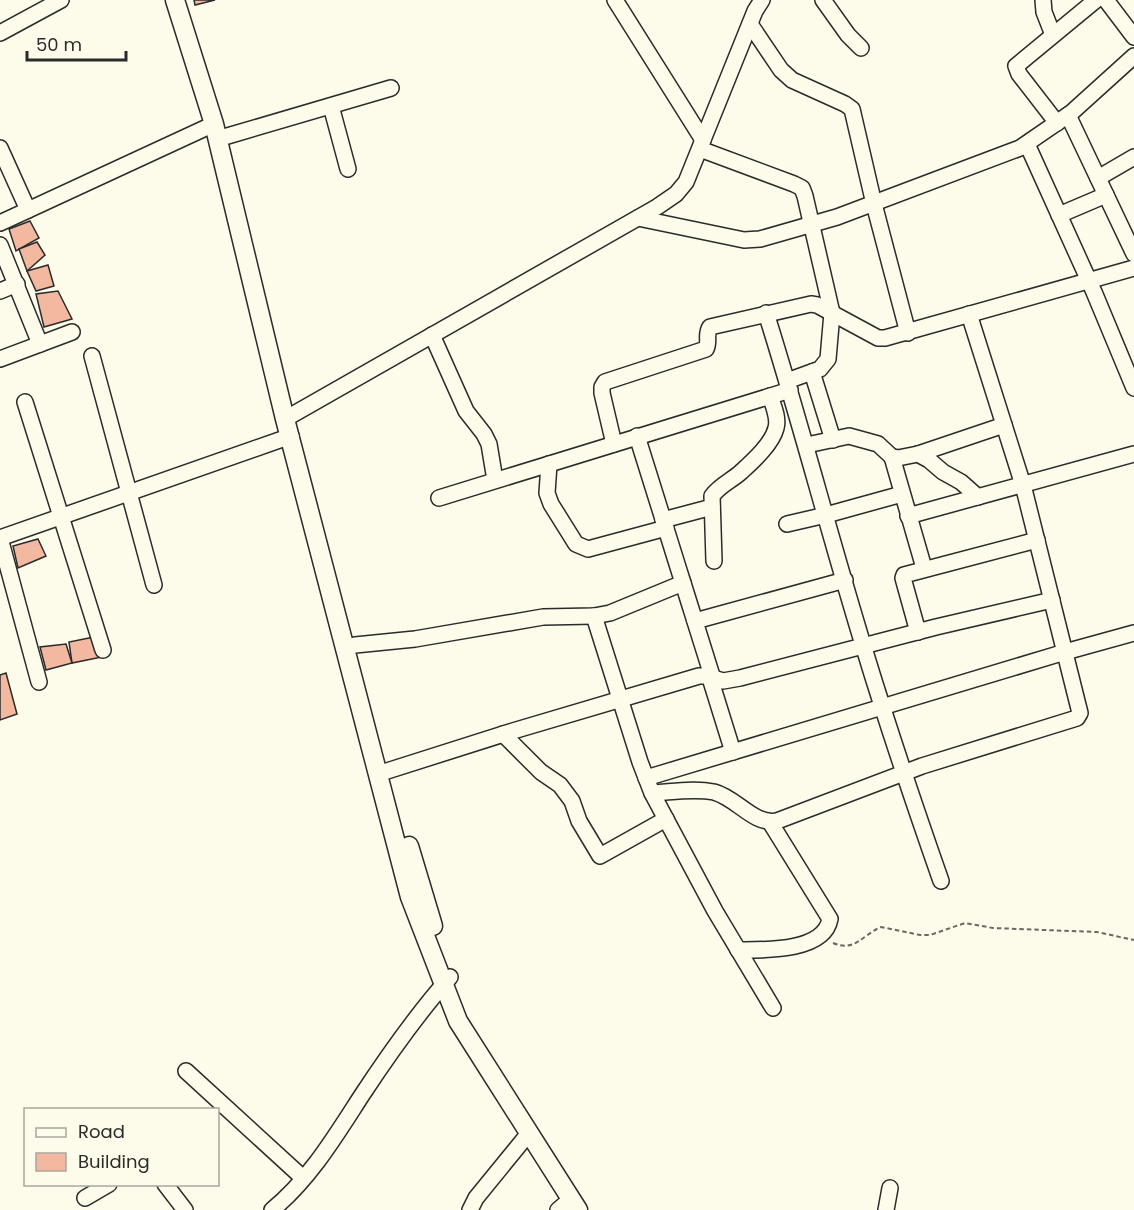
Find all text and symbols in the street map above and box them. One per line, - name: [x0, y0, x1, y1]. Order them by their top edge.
- scale bar: [27, 24, 126, 62]
- text: 50 m: [36, 32, 82, 57]
- legend: [24, 1108, 219, 1186]
- text: Road: [78, 1119, 125, 1144]
- text: Building: [78, 1149, 150, 1174]

